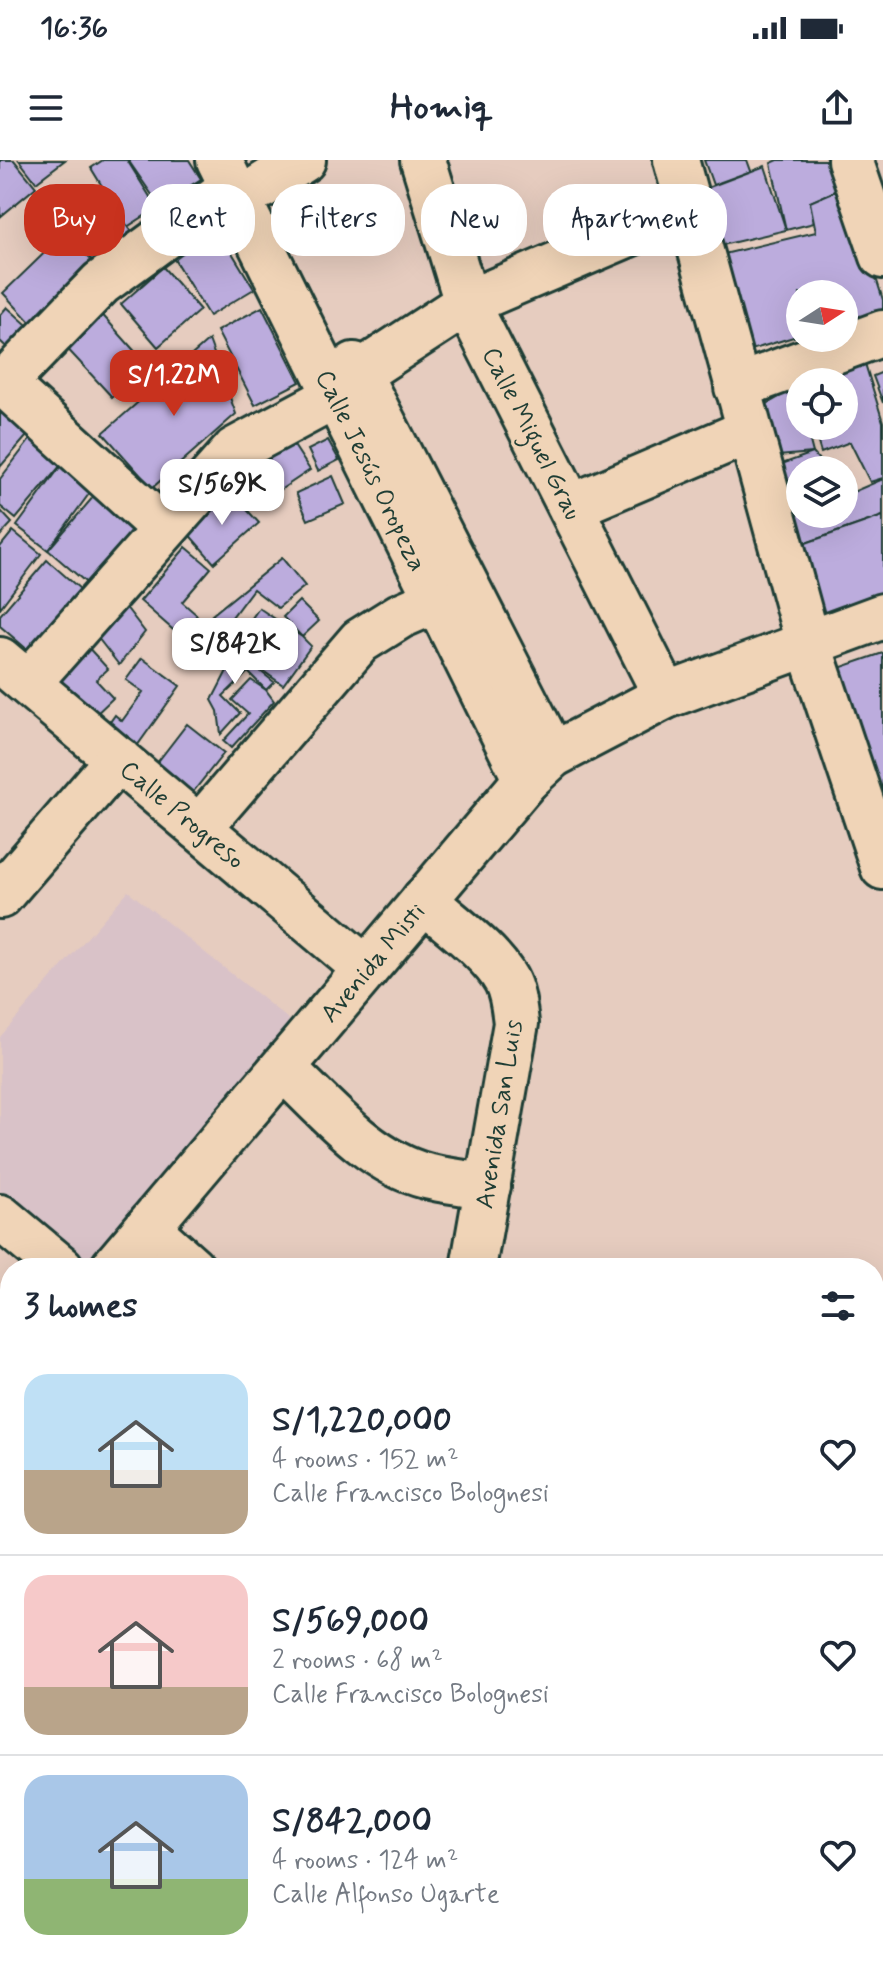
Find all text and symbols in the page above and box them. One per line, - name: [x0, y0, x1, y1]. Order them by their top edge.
- text: 16:36: [40, 9, 108, 48]
- text: Homiq: [390, 85, 493, 132]
- icon: menu: [24, 86, 68, 130]
- icon: share: [815, 86, 859, 130]
- chip: Buy: [24, 184, 125, 256]
- chip: Rent: [141, 184, 255, 256]
- chip: Filters: [271, 184, 405, 256]
- chip: New: [421, 184, 527, 256]
- chip: Apartment: [543, 184, 727, 256]
- north arrow: [786, 280, 858, 352]
- map controls: [786, 280, 858, 528]
- street label: Calle Miguel Grau: [470, 342, 589, 528]
- pin: S/1.22M: [100, 350, 248, 418]
- text: S/1.22M: [128, 359, 220, 393]
- street label: Calle Jesús Oropeza: [307, 364, 434, 577]
- button: locate: [786, 368, 858, 440]
- button: layers: [786, 456, 858, 528]
- pin: S/569K: [157, 459, 287, 527]
- text: S/569K: [178, 468, 266, 502]
- pin: S/842K: [170, 618, 300, 686]
- text: S/842K: [190, 627, 280, 661]
- street label: Calle Progreso: [112, 753, 251, 878]
- street label: Avenida Misti: [313, 896, 434, 1031]
- street label: Avenida San Luis: [468, 1017, 532, 1211]
- text: 3 homes: [24, 1284, 137, 1329]
- icon: filters: [816, 1284, 860, 1328]
- text: S/1,220,000: [272, 1398, 452, 1443]
- icon: home: [88, 1406, 184, 1502]
- icon: heart: [816, 1432, 860, 1476]
- text: 4 rooms · 152 m²: [272, 1443, 459, 1477]
- text: Calle Francisco Bolognesi: [272, 1477, 549, 1511]
- text: S/569,000: [272, 1599, 429, 1644]
- icon: home: [88, 1607, 184, 1703]
- icon: heart: [816, 1633, 860, 1677]
- text: 2 rooms · 68 m²: [272, 1644, 443, 1678]
- text: Calle Francisco Bolognesi: [272, 1678, 549, 1712]
- text: S/842,000: [272, 1799, 432, 1844]
- icon: home: [88, 1807, 184, 1903]
- icon: heart: [816, 1833, 860, 1877]
- text: 4 rooms · 124 m²: [272, 1844, 458, 1878]
- text: Calle Alfonso Ugarte: [272, 1878, 500, 1912]

